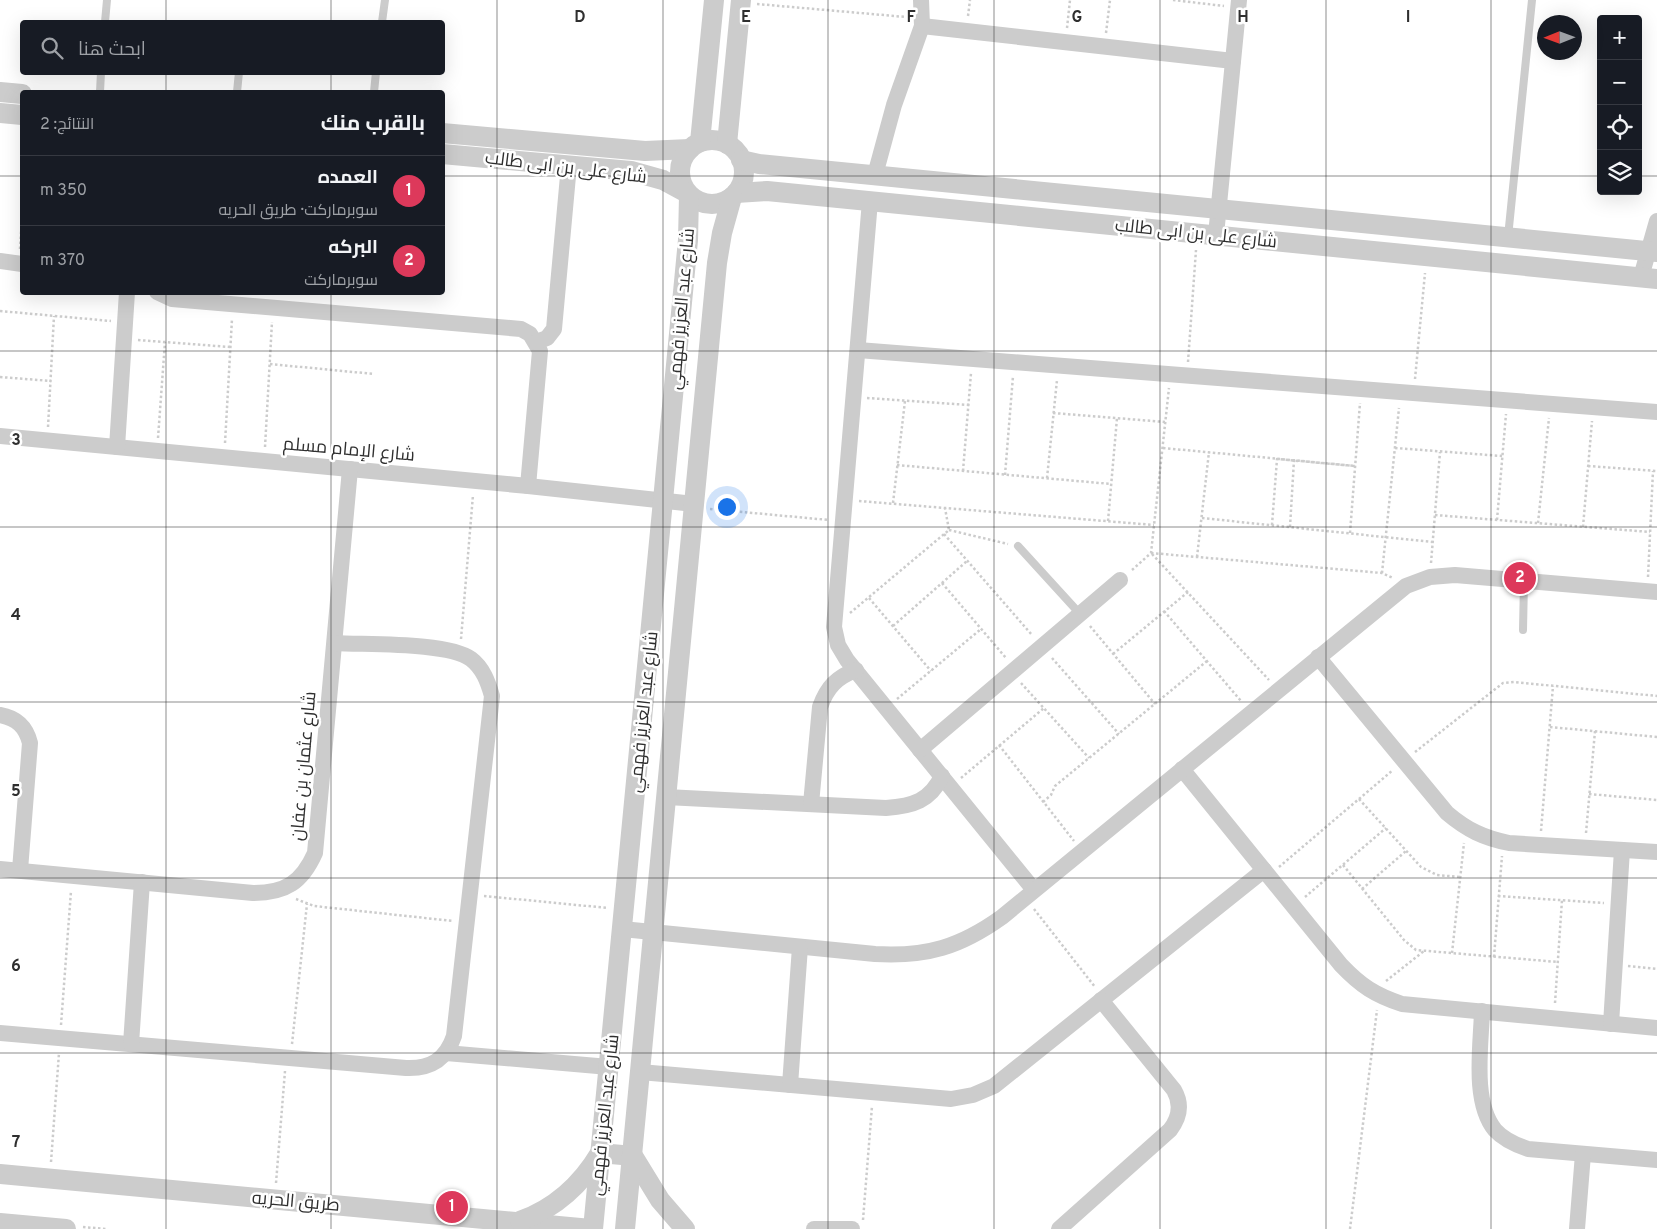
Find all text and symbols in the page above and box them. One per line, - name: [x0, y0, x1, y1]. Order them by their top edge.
- text: D: [574, 8, 586, 28]
- text: E: [741, 8, 751, 28]
- text: F: [906, 8, 916, 28]
- text: G: [1072, 8, 1082, 28]
- text: H: [1237, 8, 1249, 28]
- text: I: [1406, 8, 1410, 28]
- north arrow: [1537, 15, 1582, 60]
- map controls: [1597, 15, 1642, 195]
- button: +: [1597, 15, 1642, 60]
- search box: [20, 20, 445, 75]
- icon: search: [38, 34, 66, 62]
- text: ابحث هنا: [78, 38, 146, 62]
- button: −: [1597, 60, 1642, 105]
- button: locate: [1597, 105, 1642, 150]
- text: بالقرب منك: [321, 111, 425, 138]
- text: النتائج: 2: [40, 115, 94, 135]
- street label: شارع على بن ابى طالب: [484, 147, 648, 190]
- button: layers: [1597, 150, 1642, 195]
- text: العمده: [318, 166, 378, 190]
- text: 350 m: [40, 181, 87, 201]
- text: 1: [406, 181, 412, 201]
- text: سوبرماركت · طريق الحريه: [218, 201, 378, 221]
- street label: شارع على بن ابى طالب: [1114, 215, 1278, 254]
- street label: شارع عبد العزيز فهمي: [664, 227, 702, 391]
- text: البركه: [328, 236, 378, 260]
- text: 370 m: [40, 251, 85, 271]
- text: 2: [404, 251, 414, 271]
- text: سوبرماركت: [304, 271, 378, 291]
- text: 3: [11, 431, 21, 451]
- street label: شارع الإمام مسلم: [282, 433, 416, 468]
- your location: [714, 494, 740, 520]
- pin: 2: [1504, 559, 1536, 597]
- text: 4: [11, 606, 21, 626]
- street label: شارع عبد العزيز فهمي: [625, 630, 665, 794]
- street label: شارع عثمان بن عفان: [287, 691, 322, 842]
- text: 5: [11, 782, 21, 802]
- text: 6: [11, 957, 21, 977]
- street label: شارع عبد العزيز فهمي: [586, 1033, 626, 1197]
- text: 7: [12, 1133, 20, 1153]
- street label: طريق الحريه: [251, 1187, 341, 1218]
- pin: 1: [436, 1188, 468, 1226]

